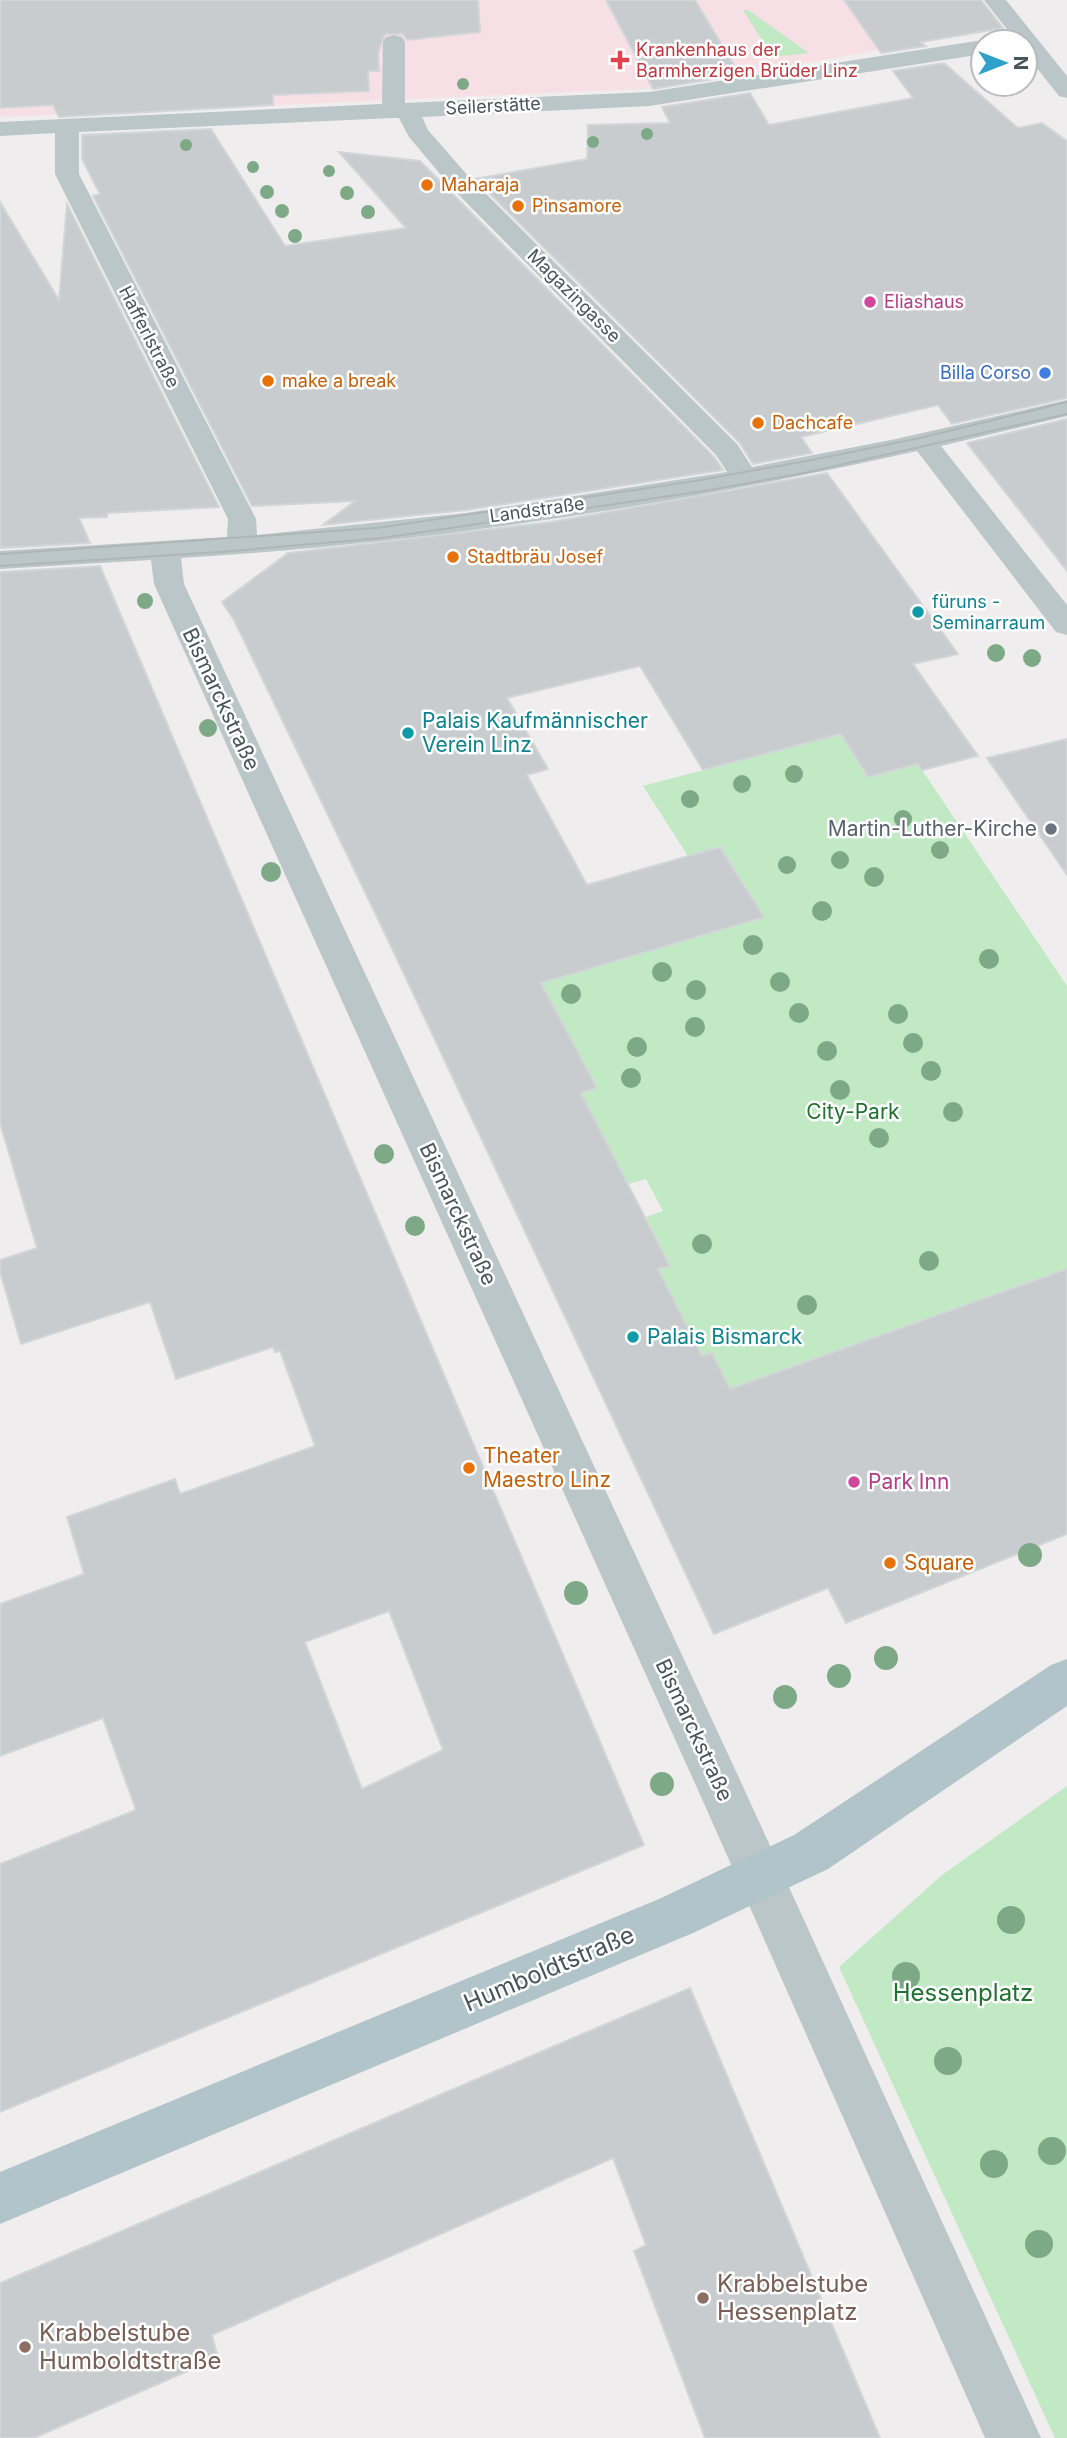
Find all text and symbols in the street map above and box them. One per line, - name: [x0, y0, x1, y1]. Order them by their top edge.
- north arrow: [969, 28, 1039, 98]
- place label: Krankenhaus der Barmherzigen Brüder Linz: [636, 39, 858, 81]
- marker: Krankenhaus der Barmherzigen Brüder Linz: [610, 50, 630, 70]
- text: N: [1009, 56, 1032, 70]
- street label: Seilerstätte: [445, 93, 541, 118]
- place label: Maharaja: [441, 174, 519, 195]
- marker: Maharaja: [419, 177, 435, 193]
- place label: Pinsamore: [532, 195, 622, 216]
- marker: Pinsamore: [510, 198, 526, 214]
- street label: Magazingasse: [523, 245, 625, 347]
- street label: Hafferlstraße: [115, 282, 184, 391]
- place label: Eliashaus: [884, 291, 964, 312]
- marker: Eliashaus: [862, 294, 878, 310]
- place label: Billa Corso: [940, 362, 1031, 383]
- marker: Billa Corso: [1037, 365, 1053, 381]
- place label: make a break: [282, 370, 396, 391]
- marker: make a break: [260, 373, 276, 389]
- place label: Dachcafe: [772, 412, 853, 433]
- marker: Dachcafe: [750, 415, 766, 431]
- street label: Landstraße: [488, 492, 586, 527]
- place label: Stadtbräu Josef: [467, 546, 603, 567]
- marker: Stadtbräu Josef: [445, 549, 461, 565]
- place label: füruns - Seminarraum: [932, 591, 1045, 633]
- marker: füruns - Seminarraum: [910, 604, 926, 620]
- street label: Bismarckstraße: [178, 624, 265, 774]
- place label: Palais Kaufmännischer Verein Linz: [422, 708, 648, 757]
- marker: Palais Kaufmännischer Verein Linz: [400, 725, 416, 741]
- place label: Martin-Luther-Kirche: [828, 816, 1037, 841]
- marker: Martin-Luther-Kirche: [1043, 821, 1059, 837]
- park label: City-Park: [806, 1099, 900, 1124]
- street label: Bismarckstraße: [415, 1139, 502, 1289]
- place label: Palais Bismarck: [647, 1324, 803, 1349]
- marker: Palais Bismarck: [625, 1329, 641, 1345]
- place label: Theater Maestro Linz: [483, 1443, 611, 1492]
- marker: Theater Maestro Linz: [461, 1460, 477, 1476]
- place label: Park Inn: [868, 1469, 949, 1494]
- marker: Park Inn: [846, 1474, 862, 1490]
- place label: Square: [904, 1550, 974, 1575]
- marker: Square: [882, 1555, 898, 1571]
- street label: Bismarckstraße: [651, 1655, 738, 1805]
- street label: Humboldtstraße: [459, 1920, 638, 2018]
- park label: Hessenplatz: [893, 1978, 1033, 2007]
- place label: Krabbelstube Hessenplatz: [717, 2269, 868, 2326]
- marker: Krabbelstube Hessenplatz: [695, 2290, 711, 2306]
- place label: Krabbelstube Humboldtstraße: [39, 2318, 221, 2375]
- marker: Krabbelstube Humboldtstraße: [17, 2339, 33, 2355]

